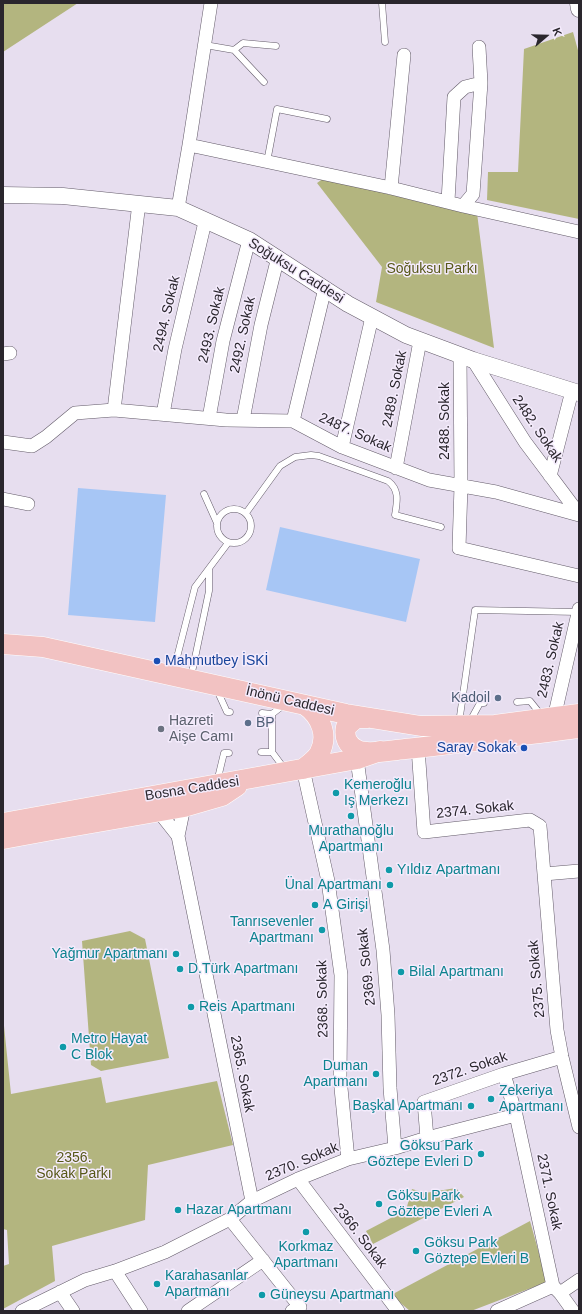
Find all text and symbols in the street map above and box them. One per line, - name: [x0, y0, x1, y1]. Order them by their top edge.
- north arrow: [526, 16, 566, 56]
- text: K: [550, 26, 564, 38]
- street label: Soğuksu Caddesi: [245, 235, 347, 307]
- park label: Soğuksu Parkı: [386, 261, 478, 277]
- street label: 2494. Sokak: [150, 274, 184, 354]
- street label: 2493. Sokak: [195, 285, 229, 365]
- street label: 2492. Sokak: [227, 295, 259, 375]
- street label: 2489. Sokak: [379, 349, 411, 429]
- street label: 2488. Sokak: [437, 382, 453, 460]
- street label: 2482. Sokak: [508, 392, 566, 466]
- street label: 2487. Sokak: [316, 409, 394, 457]
- street label: 2483. Sokak: [534, 620, 568, 700]
- place label: Mahmutbey İSKİ: [165, 653, 268, 669]
- marker: Mahmutbey İSKİ: [152, 656, 162, 666]
- street label: İnönü Caddesi: [244, 683, 336, 719]
- place label: Kadoil: [451, 690, 490, 706]
- marker: Kadoil: [493, 693, 503, 703]
- place label: Hazreti Aişe Camı: [169, 713, 234, 746]
- place label: BP: [256, 715, 275, 731]
- marker: BP: [243, 718, 253, 728]
- marker: Hazreti Aişe Camı: [156, 724, 166, 734]
- place label: Saray Sokak: [437, 740, 516, 756]
- marker: Saray Sokak: [519, 743, 529, 753]
- street label: Bosna Caddesi: [144, 773, 240, 805]
- place label: Kemeroğlu Iş Merkezı: [344, 777, 412, 810]
- marker: Kemeroğlu Iş Merkezı: [331, 788, 341, 798]
- street label: 2374. Sokak: [435, 798, 515, 822]
- marker: Murathanoğlu Apartmanı: [346, 811, 356, 821]
- place label: Murathanoğlu Apartmanı: [308, 823, 394, 856]
- place label: Yıldız Apartmanı: [397, 862, 500, 878]
- marker: Yıldız Apartmanı: [384, 865, 394, 875]
- place label: Ünal Apartmanı: [285, 877, 382, 893]
- marker: Ünal Apartmanı: [385, 880, 395, 890]
- place label: A Girişi: [323, 897, 368, 913]
- marker: A Girişi: [310, 900, 320, 910]
- place label: Tanrısevenler Apartmanı: [230, 914, 314, 946]
- marker: Tanrısevenler Apartmanı: [317, 925, 327, 935]
- street label: 2369. Sokak: [355, 927, 379, 1007]
- street label: 2375. Sokak: [525, 939, 549, 1019]
- place label: Yağmur Apartmanı: [52, 946, 168, 962]
- marker: Yağmur Apartmanı: [171, 949, 181, 959]
- street label: 2368. Sokak: [314, 960, 332, 1038]
- place label: D.Türk Apartmanı: [188, 961, 298, 977]
- marker: D.Türk Apartmanı: [175, 964, 185, 974]
- place label: Bilal Apartmanı: [409, 964, 504, 980]
- marker: Bilal Apartmanı: [396, 967, 406, 977]
- place label: Reis Apartmanı: [199, 999, 295, 1015]
- marker: Reis Apartmanı: [186, 1002, 196, 1012]
- place label: Metro Hayat C Blok: [71, 1031, 147, 1064]
- street label: 2365. Sokak: [226, 1034, 258, 1114]
- marker: Metro Hayat C Blok: [58, 1042, 68, 1052]
- street label: 2372. Sokak: [430, 1048, 510, 1090]
- place label: Duman Apartmanı: [303, 1058, 368, 1090]
- marker: Duman Apartmanı: [371, 1069, 381, 1079]
- place label: Zekeriya Apartmanı: [499, 1083, 564, 1116]
- marker: Zekeriya Apartmanı: [486, 1094, 496, 1104]
- place label: Başkal Apartmanı: [353, 1098, 463, 1114]
- marker: Başkal Apartmanı: [466, 1101, 476, 1111]
- place label: Göksu Park Göztepe Evleri D: [367, 1138, 473, 1170]
- street label: 2370. Sokak: [263, 1139, 341, 1185]
- marker: Göksu Park Göztepe Evleri D: [476, 1149, 486, 1159]
- park label: 2356. Sokak Parkı: [36, 1150, 112, 1182]
- street label: 2371. Sokak: [533, 1152, 565, 1232]
- place label: Göksu Park Göztepe Evleri A: [387, 1188, 492, 1220]
- marker: Göksu Park Göztepe Evleri A: [374, 1199, 384, 1209]
- street label: 2366. Sokak: [329, 1200, 391, 1272]
- place label: Hazar Apartmanı: [186, 1202, 292, 1218]
- marker: Hazar Apartmanı: [173, 1205, 183, 1215]
- marker: Korkmaz Apartmanı: [301, 1227, 311, 1237]
- place label: Göksu Park Göztepe Evleri B: [424, 1235, 529, 1268]
- place label: Korkmaz Apartmanı: [274, 1239, 338, 1272]
- marker: Göksu Park Göztepe Evleri B: [411, 1246, 421, 1256]
- place label: Karahasanlar Apartmanı: [165, 1268, 248, 1300]
- marker: Karahasanlar Apartmanı: [152, 1279, 162, 1289]
- place label: Güneysu Apartmanı: [270, 1287, 395, 1303]
- marker: Güneysu Apartmanı: [257, 1290, 267, 1300]

